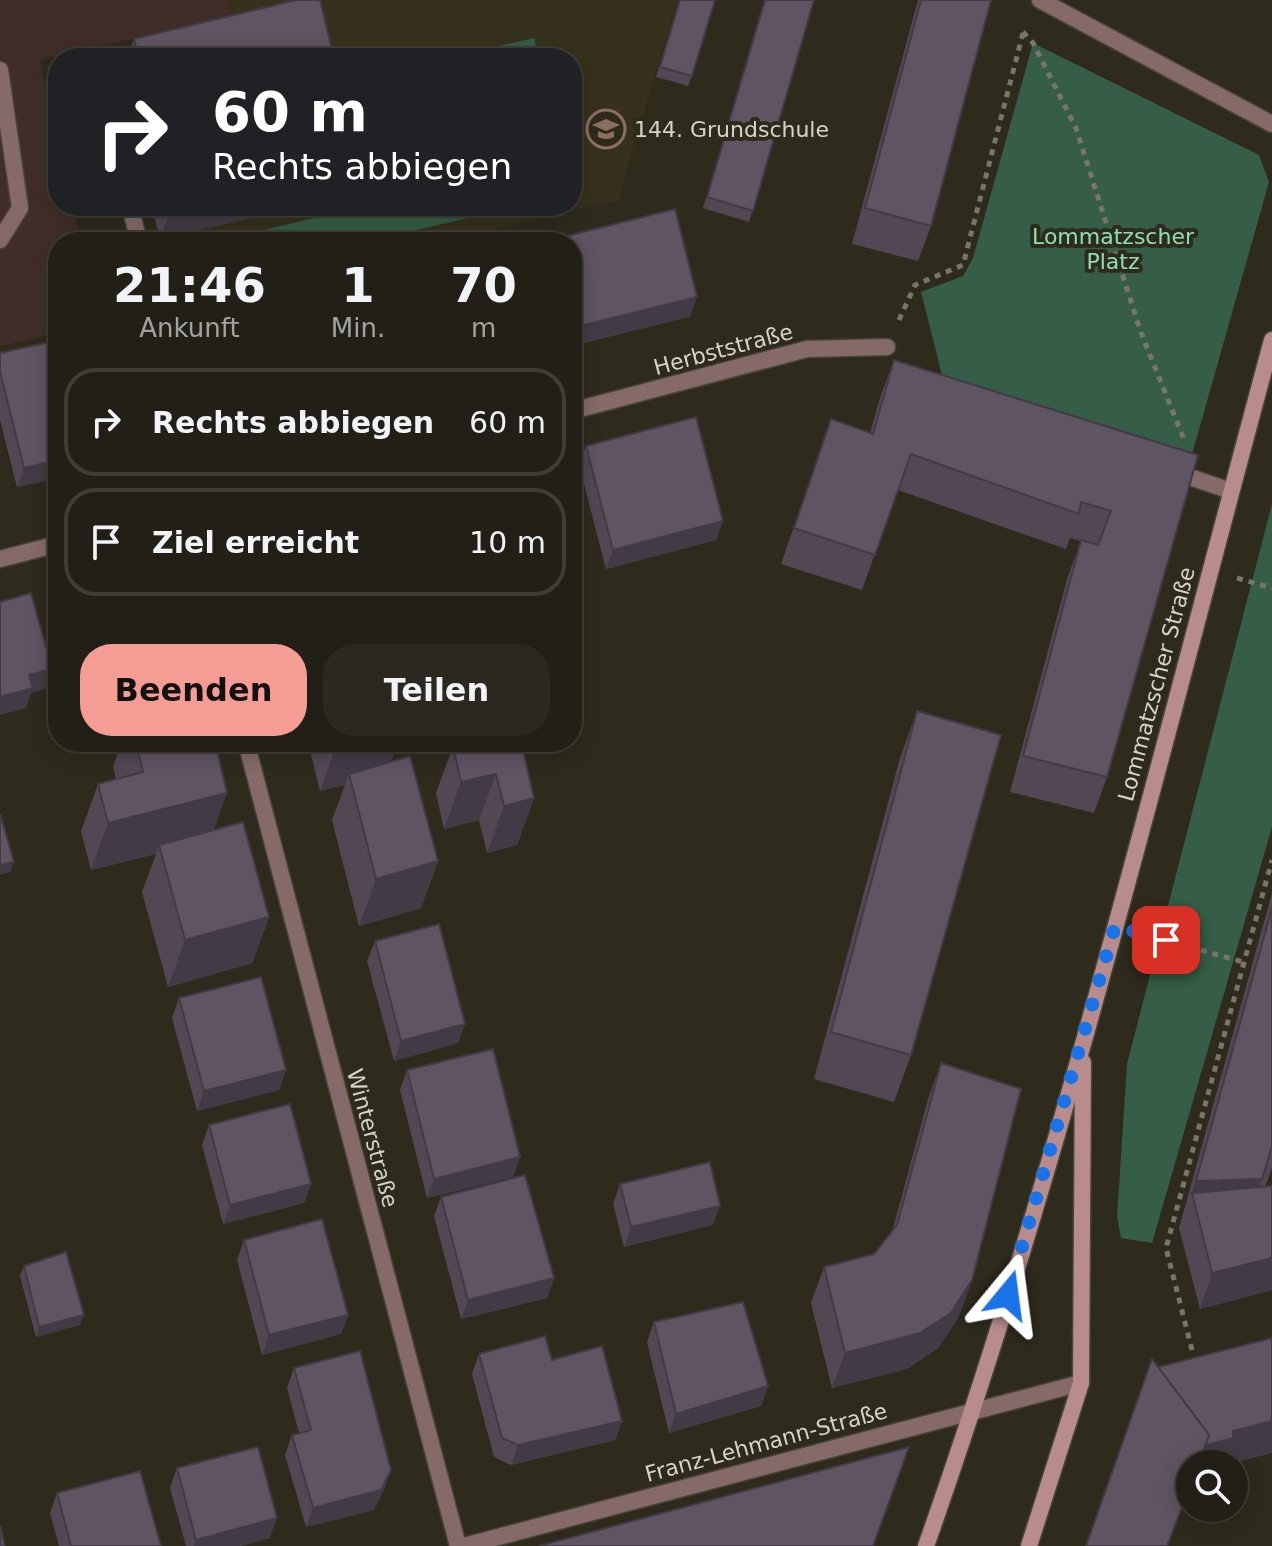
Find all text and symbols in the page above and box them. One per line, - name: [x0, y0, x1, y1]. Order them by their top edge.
- text: 60 m: [212, 79, 368, 144]
- icon: right: [80, 80, 184, 184]
- school or university icon: 144. Grundschule: [585, 108, 627, 150]
- place label: 144. Grundschule: [634, 117, 829, 142]
- text: Rechts abbiegen: [212, 146, 512, 187]
- park label: Lommatzscher Platz: [1032, 224, 1195, 274]
- text: 21:46: [113, 257, 266, 313]
- text: 1: [341, 257, 375, 313]
- text: 70: [450, 257, 517, 313]
- text: Ankunft: [139, 313, 240, 343]
- text: Min.: [331, 313, 385, 343]
- text: m: [471, 313, 496, 343]
- street label: Herbststraße: [651, 319, 796, 380]
- icon: right: [84, 400, 128, 444]
- text: Rechts abbiegen: [152, 405, 434, 440]
- text: 60 m: [469, 405, 546, 440]
- icon: arrive: [84, 520, 128, 564]
- text: Ziel erreicht: [152, 525, 359, 560]
- text: 10 m: [469, 525, 546, 560]
- street label: Lommatzscher Straße: [1113, 564, 1200, 804]
- button: Beenden: [80, 644, 307, 736]
- button: Teilen: [323, 644, 550, 736]
- pin: [1132, 906, 1200, 974]
- icon: arrive: [1144, 918, 1188, 962]
- street label: Winterstraße: [342, 1066, 403, 1210]
- position arrow: [966, 1253, 1050, 1337]
- street label: Franz-Lehmann-Straße: [642, 1398, 890, 1487]
- map controls: [1176, 1450, 1248, 1522]
- button: search: [1176, 1450, 1248, 1522]

